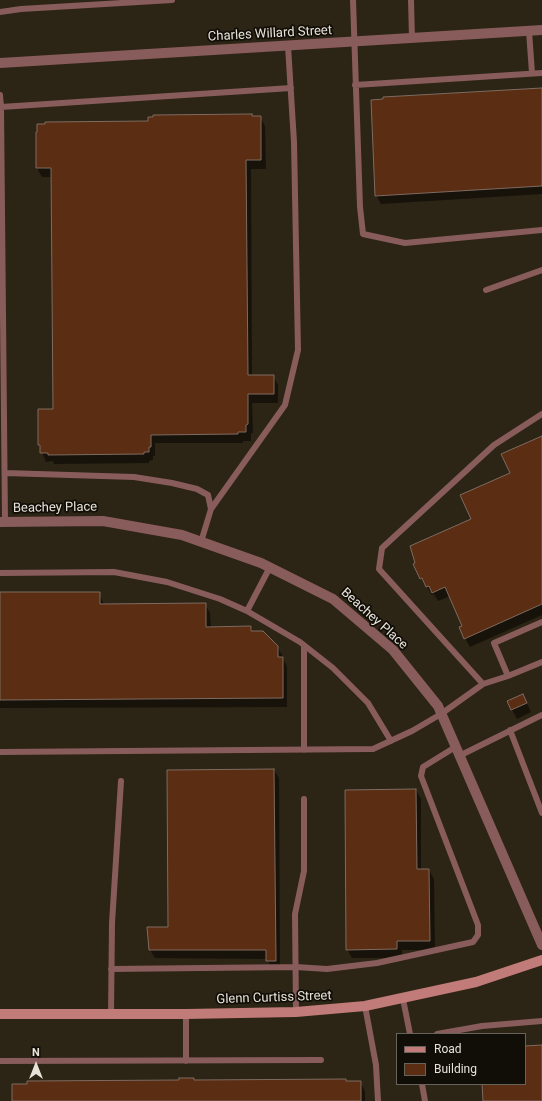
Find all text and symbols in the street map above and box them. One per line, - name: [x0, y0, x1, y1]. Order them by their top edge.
- street label: Charles Willard Street: [208, 23, 332, 45]
- street label: Beachey Place: [13, 499, 97, 517]
- street label: Beachey Place: [337, 585, 411, 653]
- street label: Glenn Curtiss Street: [216, 988, 332, 1008]
- legend: [396, 1033, 526, 1085]
- text: Road: [434, 1042, 462, 1056]
- north arrow: [16, 1045, 56, 1085]
- text: N: [32, 1046, 40, 1059]
- text: Building: [434, 1062, 477, 1076]

